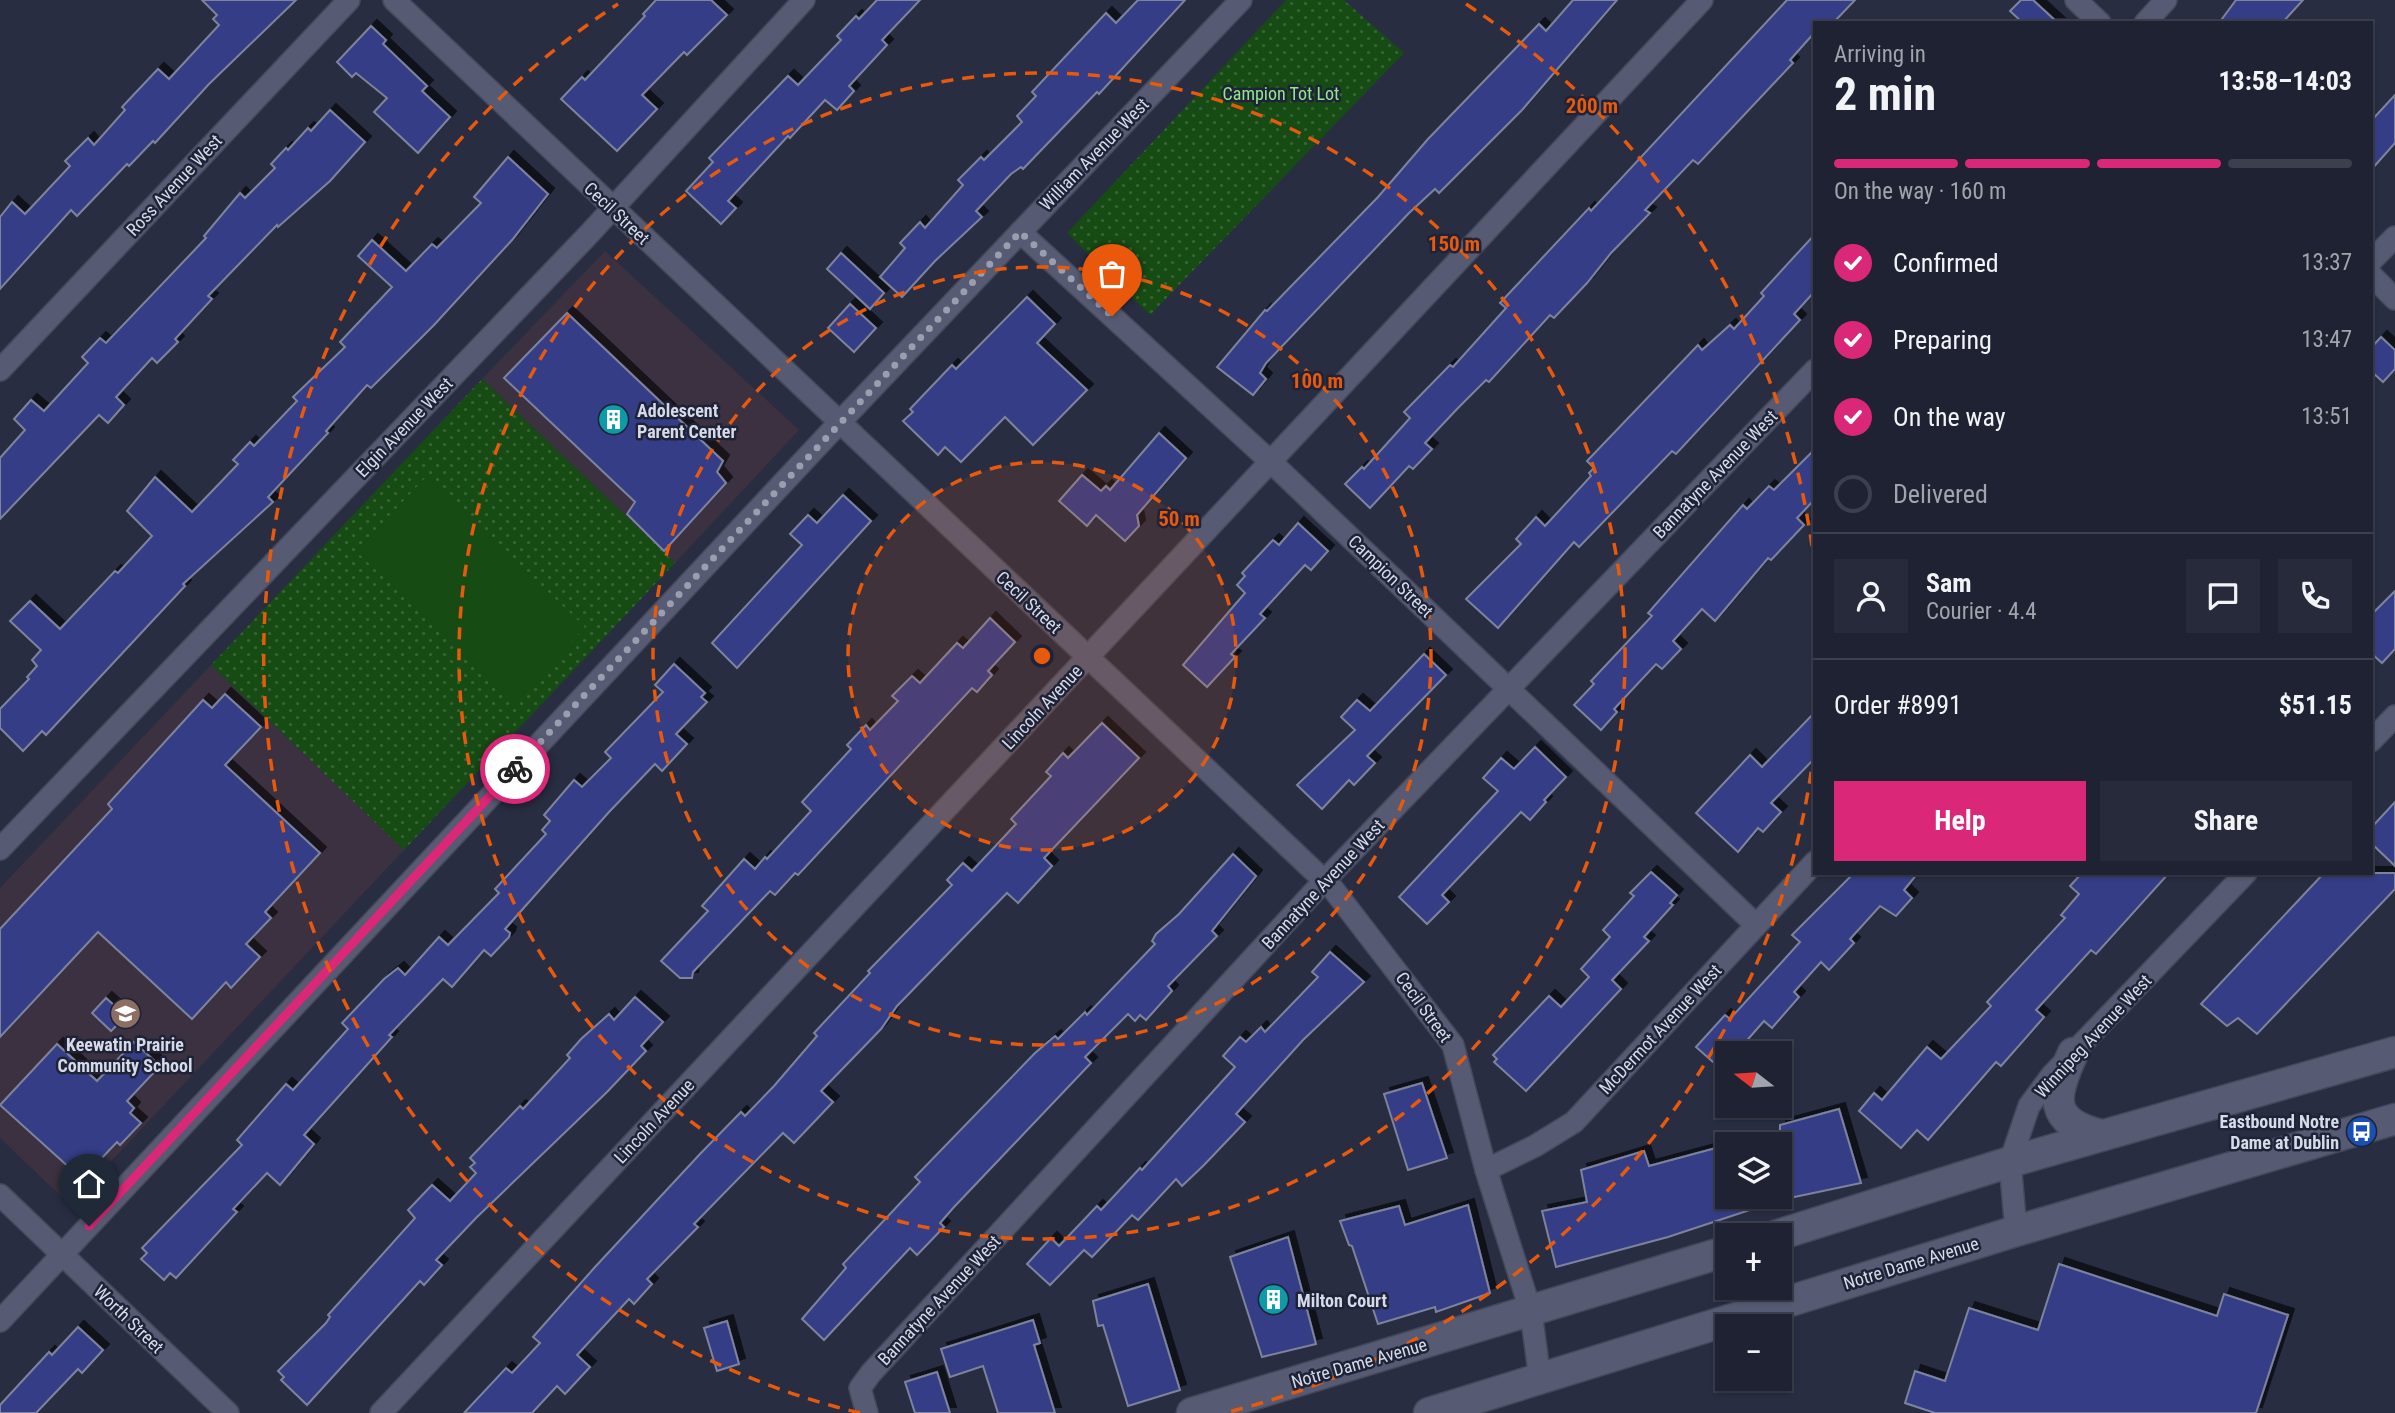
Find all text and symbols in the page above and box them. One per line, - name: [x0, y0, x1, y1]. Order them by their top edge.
- text: Arriving in: [1834, 41, 1926, 68]
- text: 13:58–14:03: [2218, 66, 2352, 96]
- text: 2 min: [1834, 67, 1936, 121]
- park label: Campion Tot Lot: [1223, 83, 1339, 104]
- street label: William Avenue West: [1035, 94, 1153, 214]
- text: 200 m: [1566, 94, 1618, 118]
- street label: Ross Avenue West: [122, 130, 226, 240]
- street label: Cecil Street: [580, 178, 654, 248]
- text: On the way · 160 m: [1834, 178, 2006, 205]
- text: 150 m: [1428, 232, 1480, 256]
- pin: [1082, 244, 1142, 316]
- icon: check: [1834, 244, 1872, 282]
- text: Confirmed: [1893, 248, 1999, 278]
- text: 13:37: [2301, 249, 2352, 276]
- icon: bag: [1093, 255, 1131, 293]
- icon: check: [1834, 321, 1872, 359]
- text: Preparing: [1893, 325, 1992, 355]
- text: 13:47: [2301, 326, 2352, 353]
- text: 100 m: [1291, 369, 1343, 393]
- street label: Elgin Avenue West: [351, 373, 457, 481]
- icon: check: [1834, 398, 1872, 436]
- place label: Adolescent Parent Center: [637, 400, 736, 442]
- text: On the way: [1893, 402, 2006, 432]
- building icon: Adolescent Parent Center: [597, 403, 631, 437]
- text: 13:51: [2301, 403, 2352, 430]
- street label: Bannatyne Avenue West: [1648, 406, 1782, 542]
- text: Delivered: [1893, 479, 1988, 509]
- text: 50 m: [1158, 507, 1200, 531]
- street label: Campion Street: [1344, 530, 1438, 622]
- button: person: [1834, 559, 1908, 633]
- button: chat: [2186, 559, 2260, 633]
- button: phone: [2278, 559, 2352, 633]
- street label: Cecil Street: [992, 567, 1066, 637]
- text: Sam: [1926, 568, 1972, 598]
- text: Courier · 4.4: [1926, 598, 2037, 625]
- centre of rings: [1030, 644, 1054, 668]
- street label: Lincoln Avenue: [998, 661, 1086, 753]
- text: Order #8991: [1834, 690, 1962, 720]
- text: $51.15: [2279, 690, 2352, 720]
- courier: [480, 734, 550, 804]
- icon: bike: [496, 750, 534, 788]
- button: Help: [1834, 781, 2086, 861]
- button: Share: [2100, 781, 2352, 861]
- street label: Bannatyne Avenue West: [1257, 815, 1389, 953]
- street label: McDermot Avenue West: [1595, 960, 1725, 1098]
- street label: Cecil Street: [1392, 968, 1456, 1046]
- street label: Winnipeg Avenue West: [2030, 970, 2156, 1102]
- school or university icon: Keewatin Prairie Community School: [108, 996, 142, 1030]
- place label: Keewatin Prairie Community School: [57, 1034, 193, 1076]
- north arrow: [1715, 1041, 1792, 1118]
- map controls: [1715, 1041, 1792, 1391]
- street label: Lincoln Avenue: [610, 1075, 698, 1167]
- place label: Eastbound Notre Dame at Dublin: [2219, 1111, 2339, 1153]
- bus stop icon: Eastbound Notre Dame at Dublin: [2345, 1114, 2379, 1148]
- button: layers: [1715, 1132, 1792, 1209]
- pin: [59, 1154, 119, 1226]
- icon: home: [70, 1165, 108, 1203]
- button: +: [1715, 1223, 1792, 1300]
- street label: Bannatyne Avenue West: [873, 1231, 1005, 1369]
- street label: Notre Dame Avenue: [1841, 1232, 1981, 1294]
- street label: Worth Street: [90, 1281, 168, 1357]
- building icon: Milton Court: [1257, 1283, 1291, 1317]
- place label: Milton Court: [1297, 1290, 1387, 1311]
- button: −: [1715, 1314, 1792, 1391]
- street label: Notre Dame Avenue: [1289, 1334, 1429, 1392]

